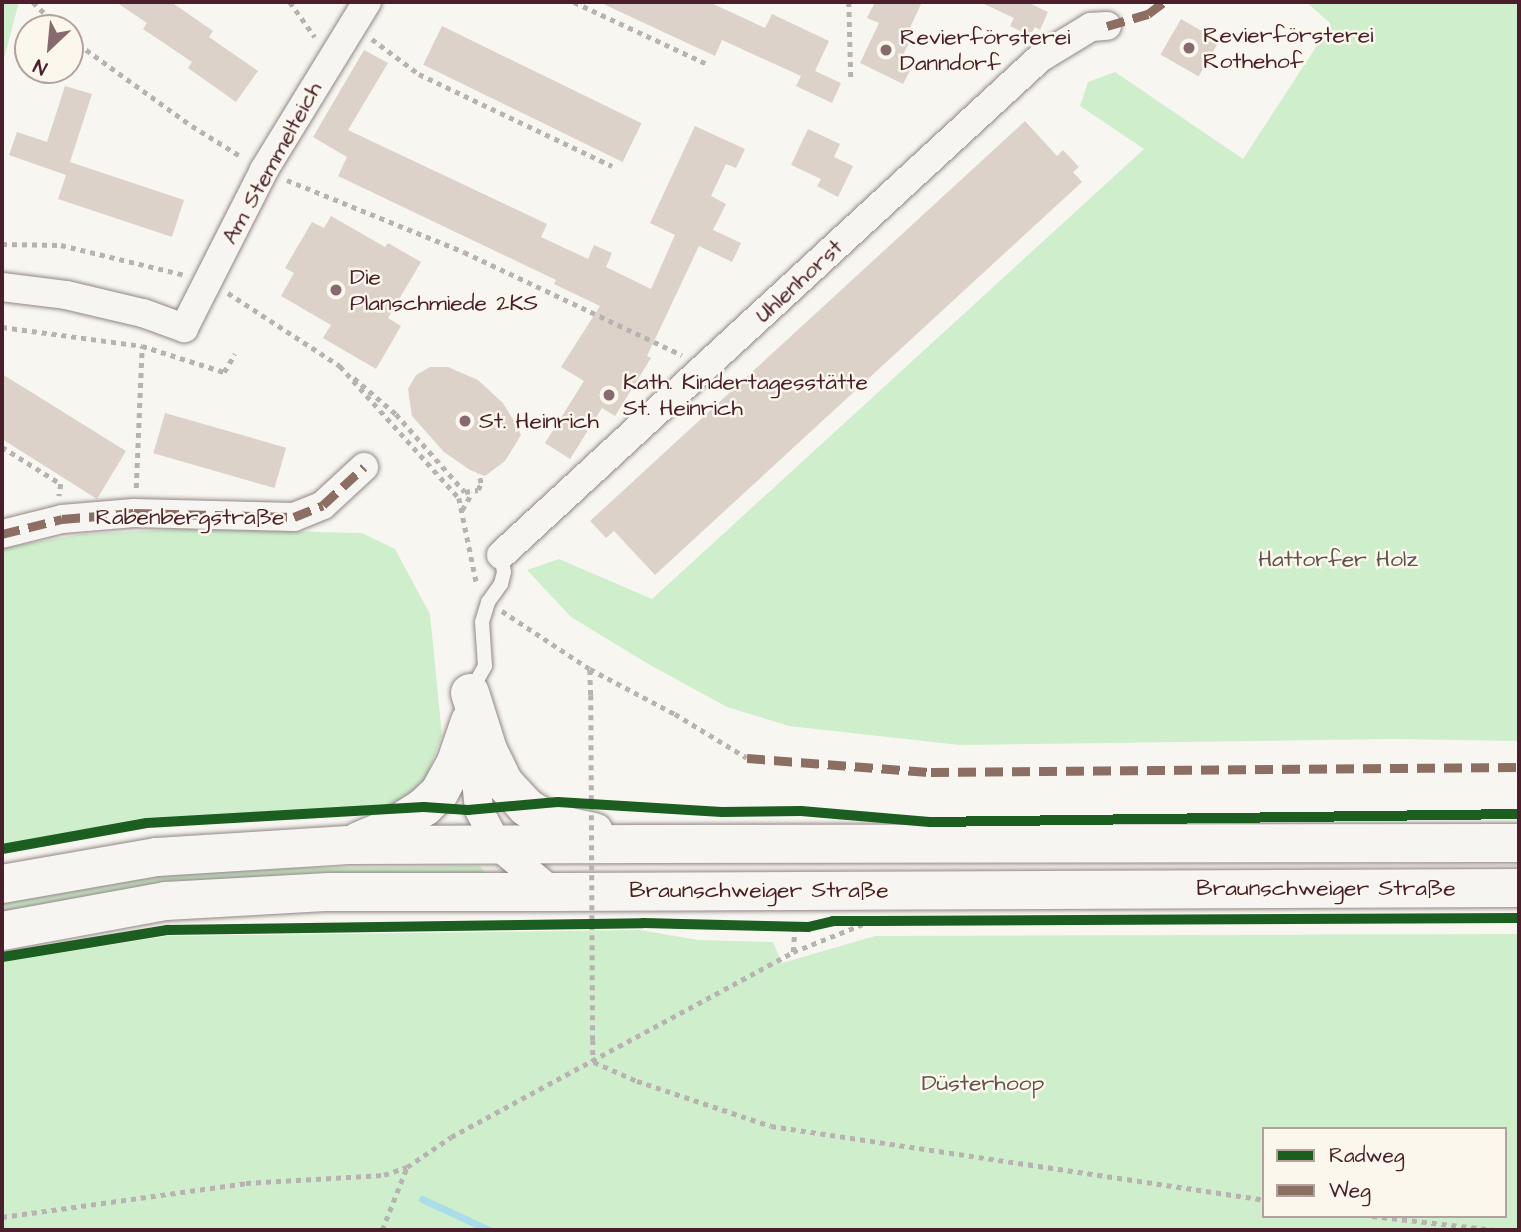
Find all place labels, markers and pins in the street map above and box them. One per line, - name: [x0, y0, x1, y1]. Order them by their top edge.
- place label: Revierförsterei Rothehof: [1203, 21, 1374, 75]
- place label: Revierförsterei Danndorf: [900, 23, 1071, 77]
- marker: Revierförsterei Rothehof: [1181, 40, 1197, 56]
- marker: Revierförsterei Danndorf: [878, 42, 894, 58]
- place label: Die Planschmiede 2KS: [350, 263, 538, 317]
- marker: Die Planschmiede 2KS: [328, 282, 344, 298]
- place label: Kath. Kindertagesstätte St. Heinrich: [623, 368, 868, 422]
- marker: Kath. Kindertagesstätte St. Heinrich: [601, 387, 617, 403]
- place label: St. Heinrich: [479, 407, 599, 435]
- marker: St. Heinrich: [457, 413, 473, 429]

